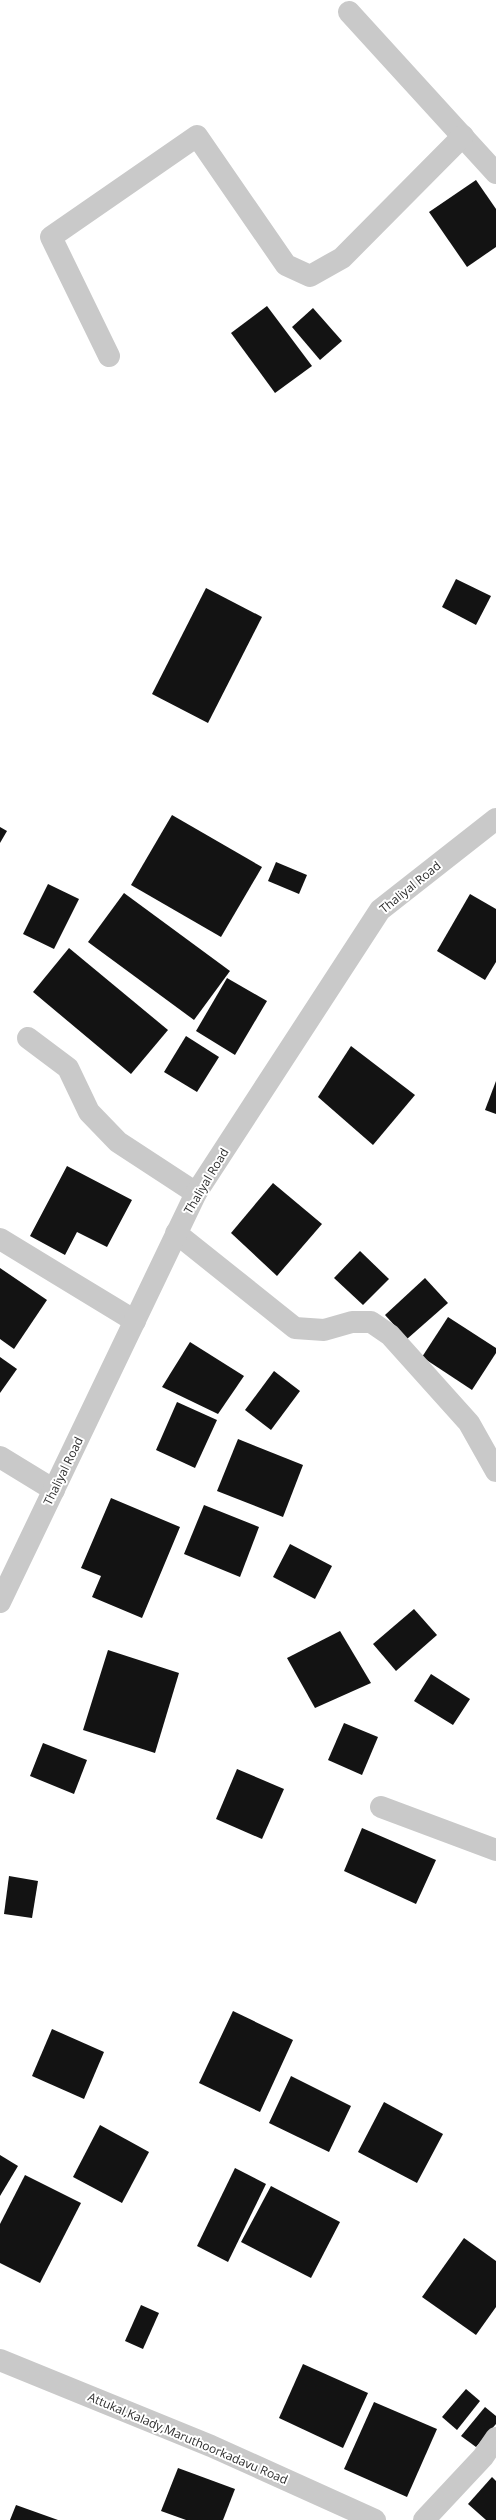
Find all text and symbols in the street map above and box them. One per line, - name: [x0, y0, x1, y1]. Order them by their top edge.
- street label: Thaliyal Road: [376, 857, 444, 917]
- street label: Thaliyal Road: [180, 1145, 232, 1217]
- street label: Thaliyal Road: [39, 1434, 87, 1508]
- street label: Attukal,Kalady,Maruthoorkadavu Road: [85, 2388, 291, 2488]

